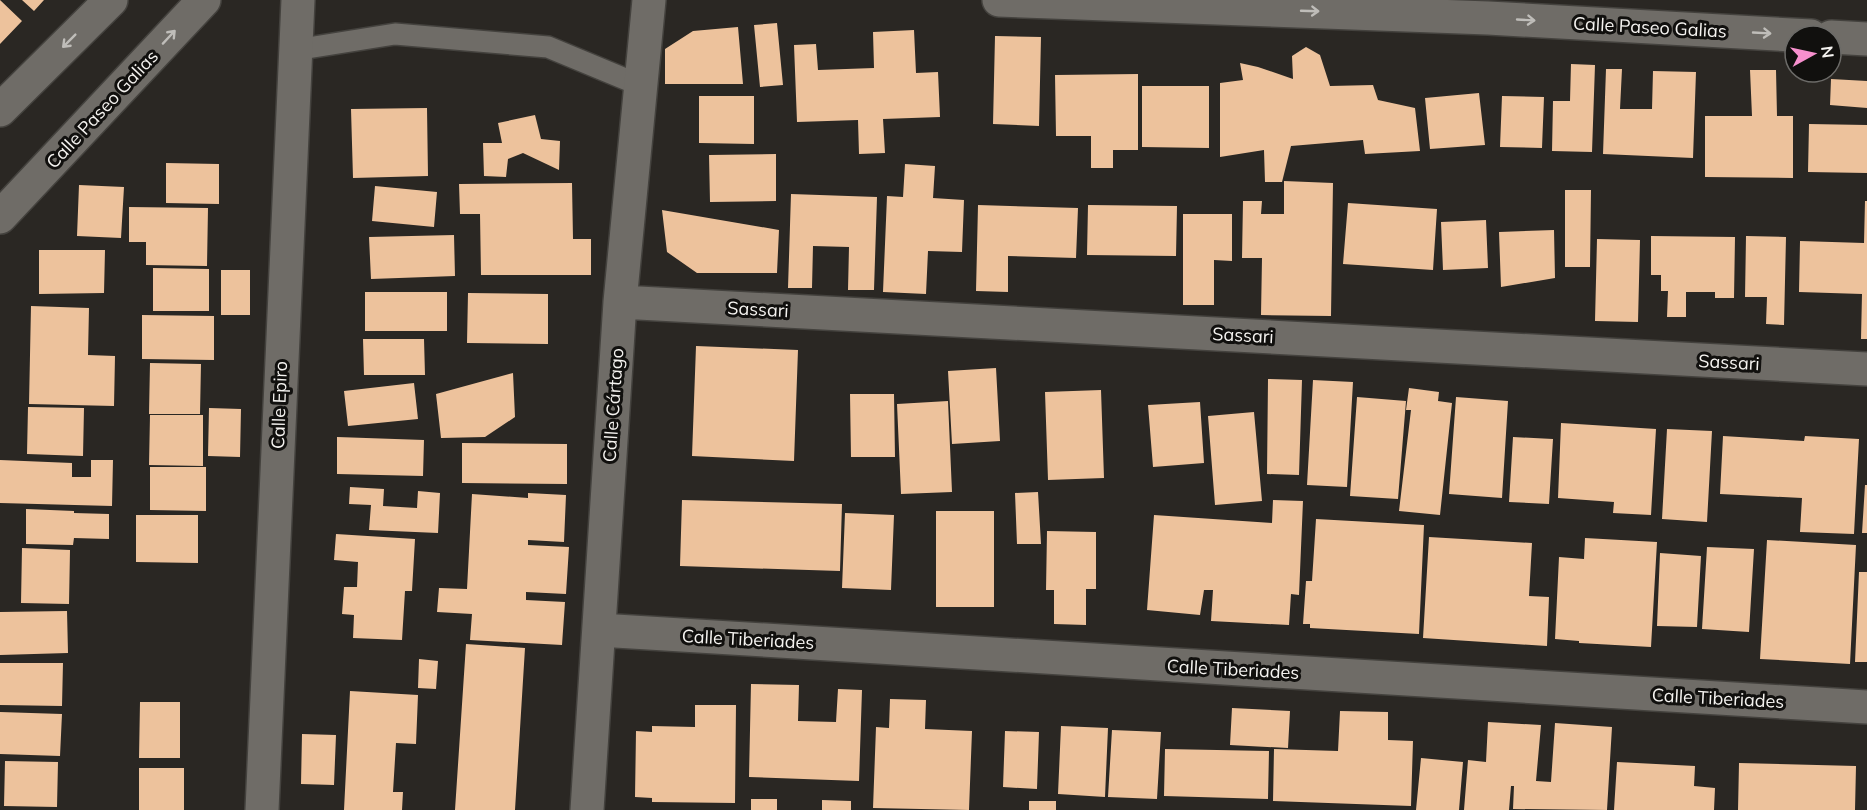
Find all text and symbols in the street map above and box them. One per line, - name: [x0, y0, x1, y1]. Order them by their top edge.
- one-way arrow: [1299, 6, 1319, 17]
- street label: Calle Paseo Galias: [1573, 11, 1728, 43]
- one-way arrow: [1515, 15, 1535, 26]
- north arrow: [1783, 24, 1843, 84]
- one-way arrow: [1752, 28, 1772, 39]
- one-way arrow: [162, 30, 176, 45]
- one-way arrow: [62, 34, 77, 49]
- street label: Calle Paseo Galias: [41, 45, 163, 173]
- text: N: [1817, 45, 1839, 59]
- street label: Sassari: [727, 296, 789, 322]
- street label: Sassari: [1212, 322, 1274, 348]
- street label: Calle Cártago: [598, 347, 628, 463]
- street label: Sassari: [1698, 349, 1760, 375]
- street label: Calle Epiro: [266, 361, 292, 449]
- street label: Calle Tiberiades: [681, 624, 815, 654]
- street label: Calle Tiberiades: [1166, 654, 1300, 684]
- street label: Calle Tiberiades: [1651, 683, 1785, 713]

